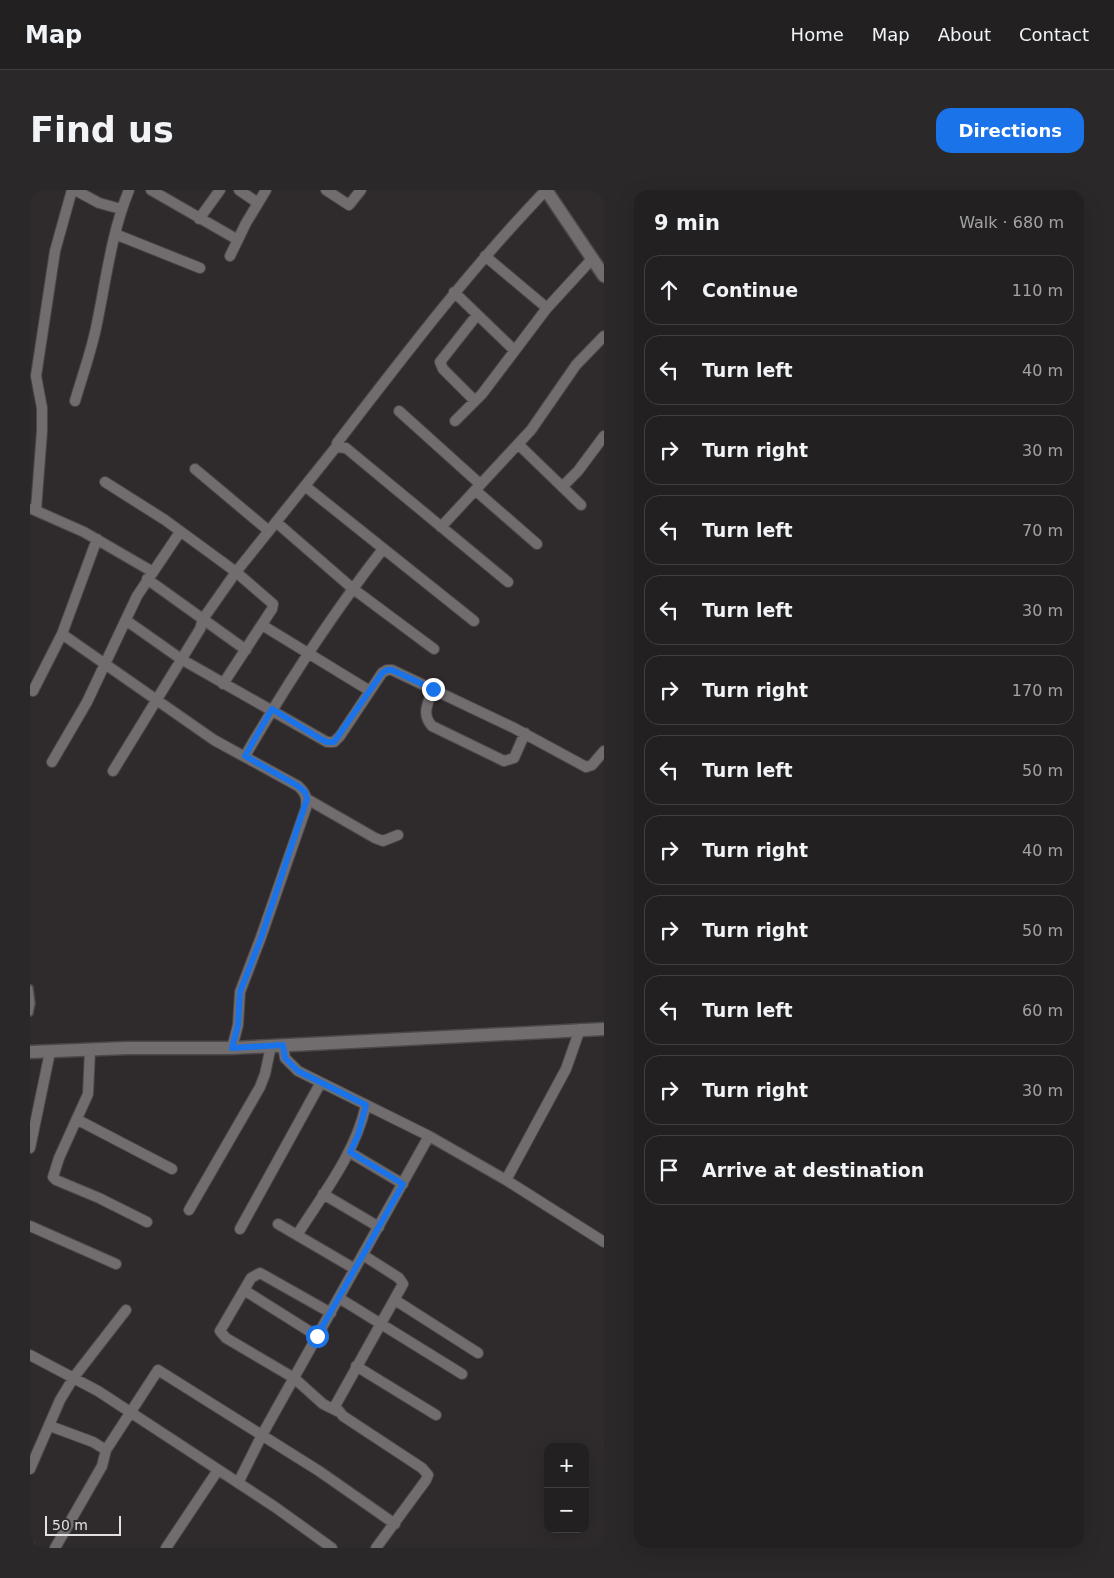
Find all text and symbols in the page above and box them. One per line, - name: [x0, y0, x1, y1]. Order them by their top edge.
- text: Map: [25, 21, 82, 49]
- text: Home: [791, 24, 844, 45]
- text: Map: [872, 24, 910, 45]
- text: About: [938, 24, 991, 45]
- text: Contact: [1019, 24, 1089, 45]
- button: Directions: [936, 108, 1084, 153]
- text: Find us: [30, 110, 174, 150]
- text: 9 min: [654, 211, 720, 235]
- text: Walk · 680 m: [959, 213, 1064, 232]
- icon: ahead: [655, 276, 683, 304]
- text: Continue: [702, 279, 798, 301]
- text: 110 m: [1012, 281, 1063, 300]
- icon: left: [655, 356, 683, 384]
- text: Turn left: [702, 359, 793, 381]
- text: 40 m: [1022, 361, 1063, 380]
- icon: right: [655, 436, 683, 464]
- text: Turn right: [702, 439, 808, 461]
- text: 30 m: [1022, 441, 1063, 460]
- icon: left: [655, 516, 683, 544]
- text: Turn left: [702, 519, 793, 541]
- text: 70 m: [1022, 521, 1063, 540]
- icon: left: [655, 596, 683, 624]
- text: Turn left: [702, 599, 793, 621]
- text: 30 m: [1022, 601, 1063, 620]
- icon: right: [655, 676, 683, 704]
- route end: [422, 678, 445, 701]
- text: Turn right: [702, 679, 808, 701]
- text: 170 m: [1012, 681, 1063, 700]
- icon: left: [655, 756, 683, 784]
- text: Turn left: [702, 759, 793, 781]
- text: 50 m: [1022, 761, 1063, 780]
- icon: right: [655, 836, 683, 864]
- text: Turn right: [702, 839, 808, 861]
- text: 40 m: [1022, 841, 1063, 860]
- icon: right: [655, 916, 683, 944]
- text: Turn right: [702, 919, 808, 941]
- text: 50 m: [1022, 921, 1063, 940]
- icon: left: [655, 996, 683, 1024]
- text: Turn left: [702, 999, 793, 1021]
- text: 60 m: [1022, 1001, 1063, 1020]
- icon: right: [655, 1076, 683, 1104]
- text: Turn right: [702, 1079, 808, 1101]
- text: 30 m: [1022, 1081, 1063, 1100]
- icon: arrive: [655, 1156, 683, 1184]
- text: Arrive at destination: [702, 1159, 924, 1181]
- route start: [306, 1325, 329, 1348]
- map controls: [544, 1443, 589, 1533]
- button: +: [544, 1443, 589, 1488]
- button: −: [544, 1488, 589, 1533]
- scale bar: [45, 1513, 121, 1536]
- text: 50 m: [52, 1517, 88, 1533]

